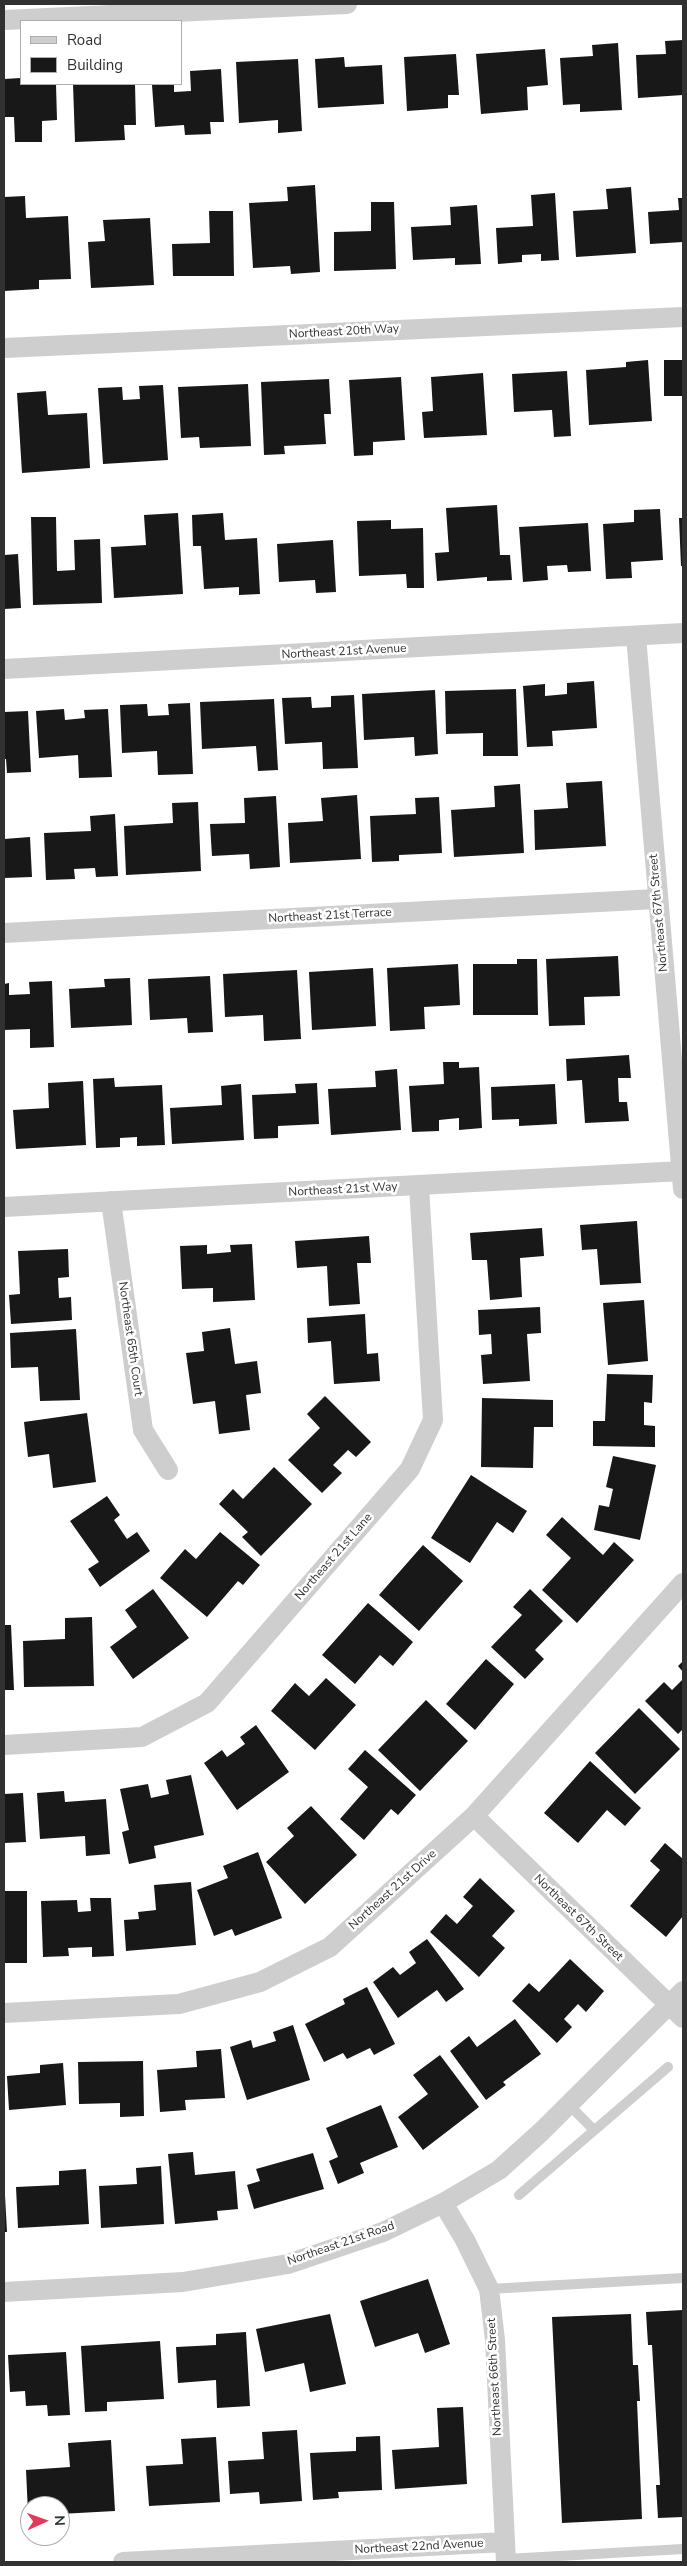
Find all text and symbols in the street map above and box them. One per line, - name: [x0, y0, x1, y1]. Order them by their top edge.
- legend: [20, 20, 182, 85]
- text: Road: [67, 30, 102, 50]
- text: Building: [67, 55, 123, 75]
- street label: Northeast 20th Way: [288, 322, 400, 342]
- street label: Northeast 21st Avenue: [281, 642, 407, 662]
- street label: Northeast 67th Street: [647, 854, 671, 972]
- street label: Northeast 21st Terrace: [268, 906, 392, 926]
- street label: Northeast 21st Way: [288, 1180, 398, 1200]
- street label: Northeast 65th Court: [115, 1281, 145, 1397]
- street label: Northeast 21st Lane: [292, 1511, 376, 1603]
- street label: Northeast 21st Drive: [346, 1847, 440, 1933]
- street label: Northeast 67th Street: [530, 1872, 626, 1964]
- street label: Northeast 21st Road: [286, 2219, 396, 2269]
- street label: Northeast 66th Street: [485, 2318, 505, 2436]
- north arrow: [20, 2496, 70, 2546]
- text: N: [50, 2515, 69, 2526]
- street label: Northeast 22nd Avenue: [354, 2536, 484, 2558]

